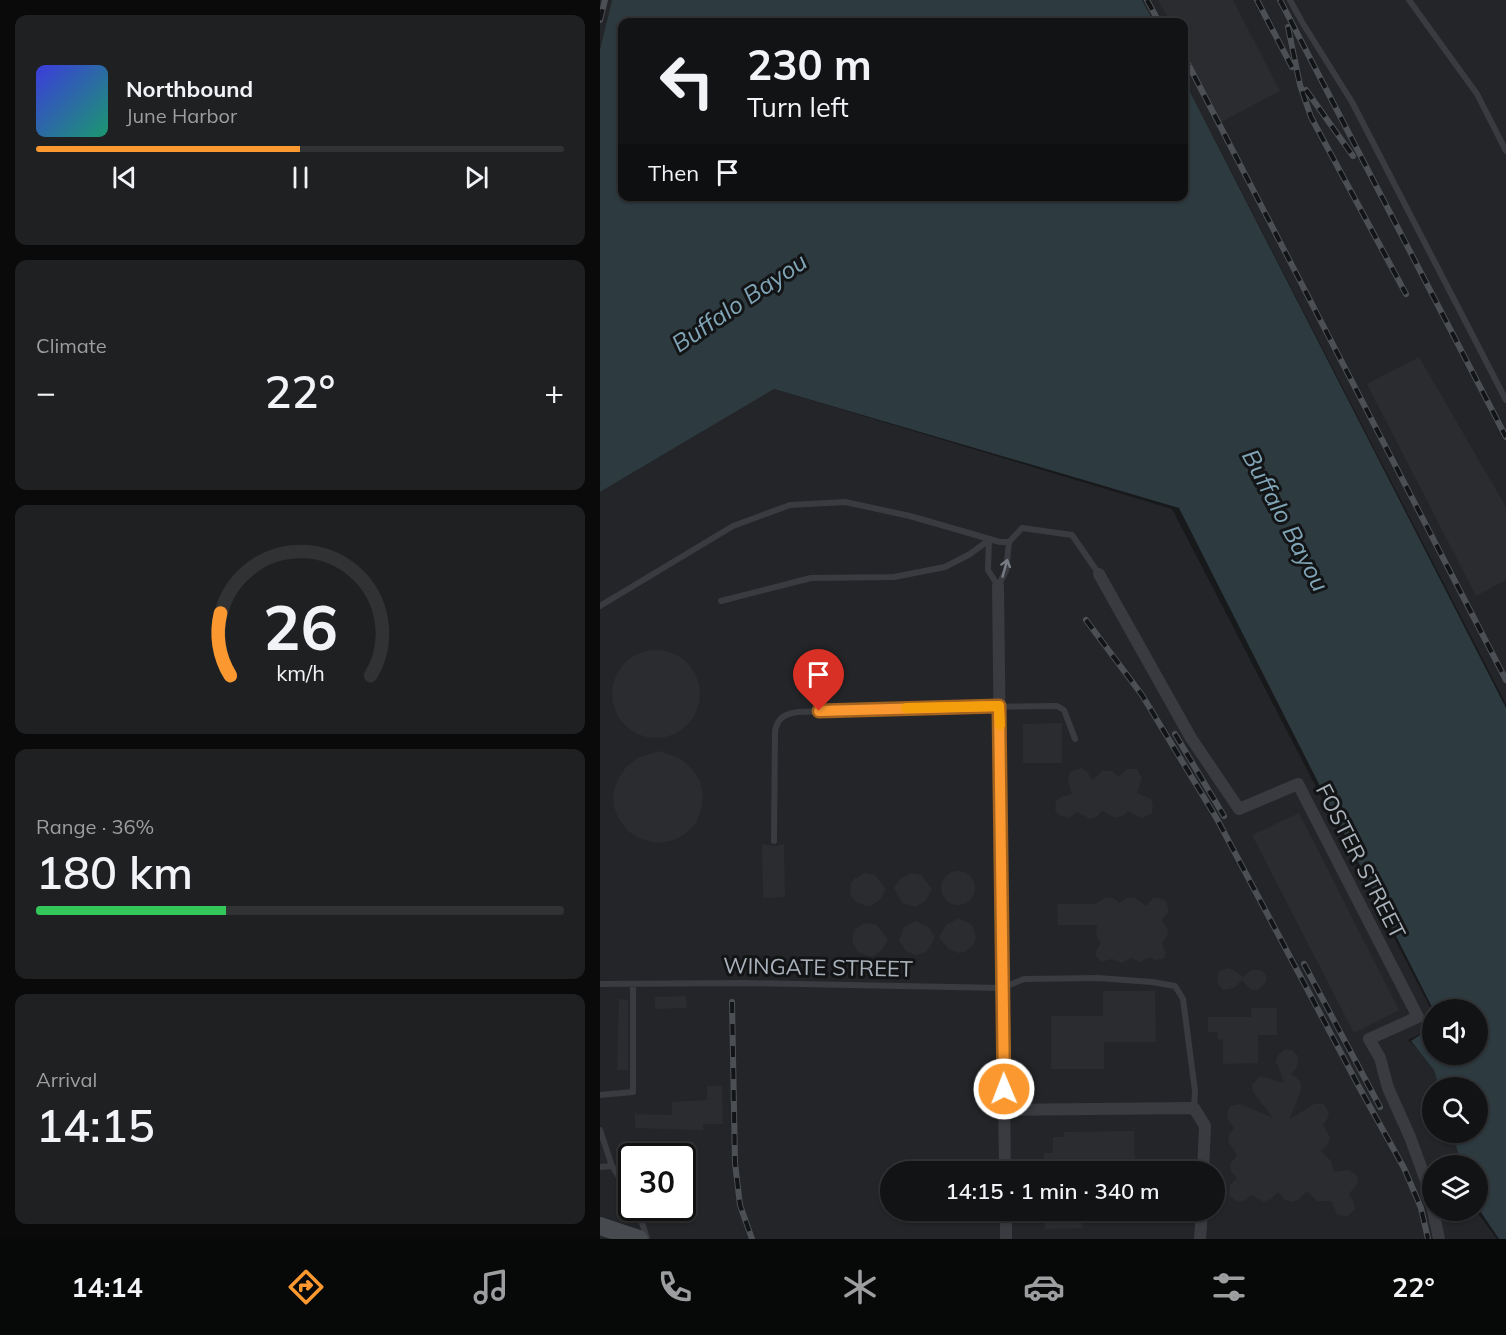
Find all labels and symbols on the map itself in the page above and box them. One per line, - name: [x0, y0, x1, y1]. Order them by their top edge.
- water label: Buffalo Bayou: [666, 246, 812, 358]
- water label: Buffalo Bayou: [1236, 444, 1336, 596]
- one-way arrow: [1000, 559, 1011, 578]
- pin: [793, 649, 844, 711]
- street label: FOSTER STREET: [1310, 779, 1412, 943]
- street label: WINGATE STREET: [723, 951, 913, 983]
- position arrow: [972, 1057, 1036, 1121]
- speed limit sign: 30: [618, 1143, 696, 1221]

